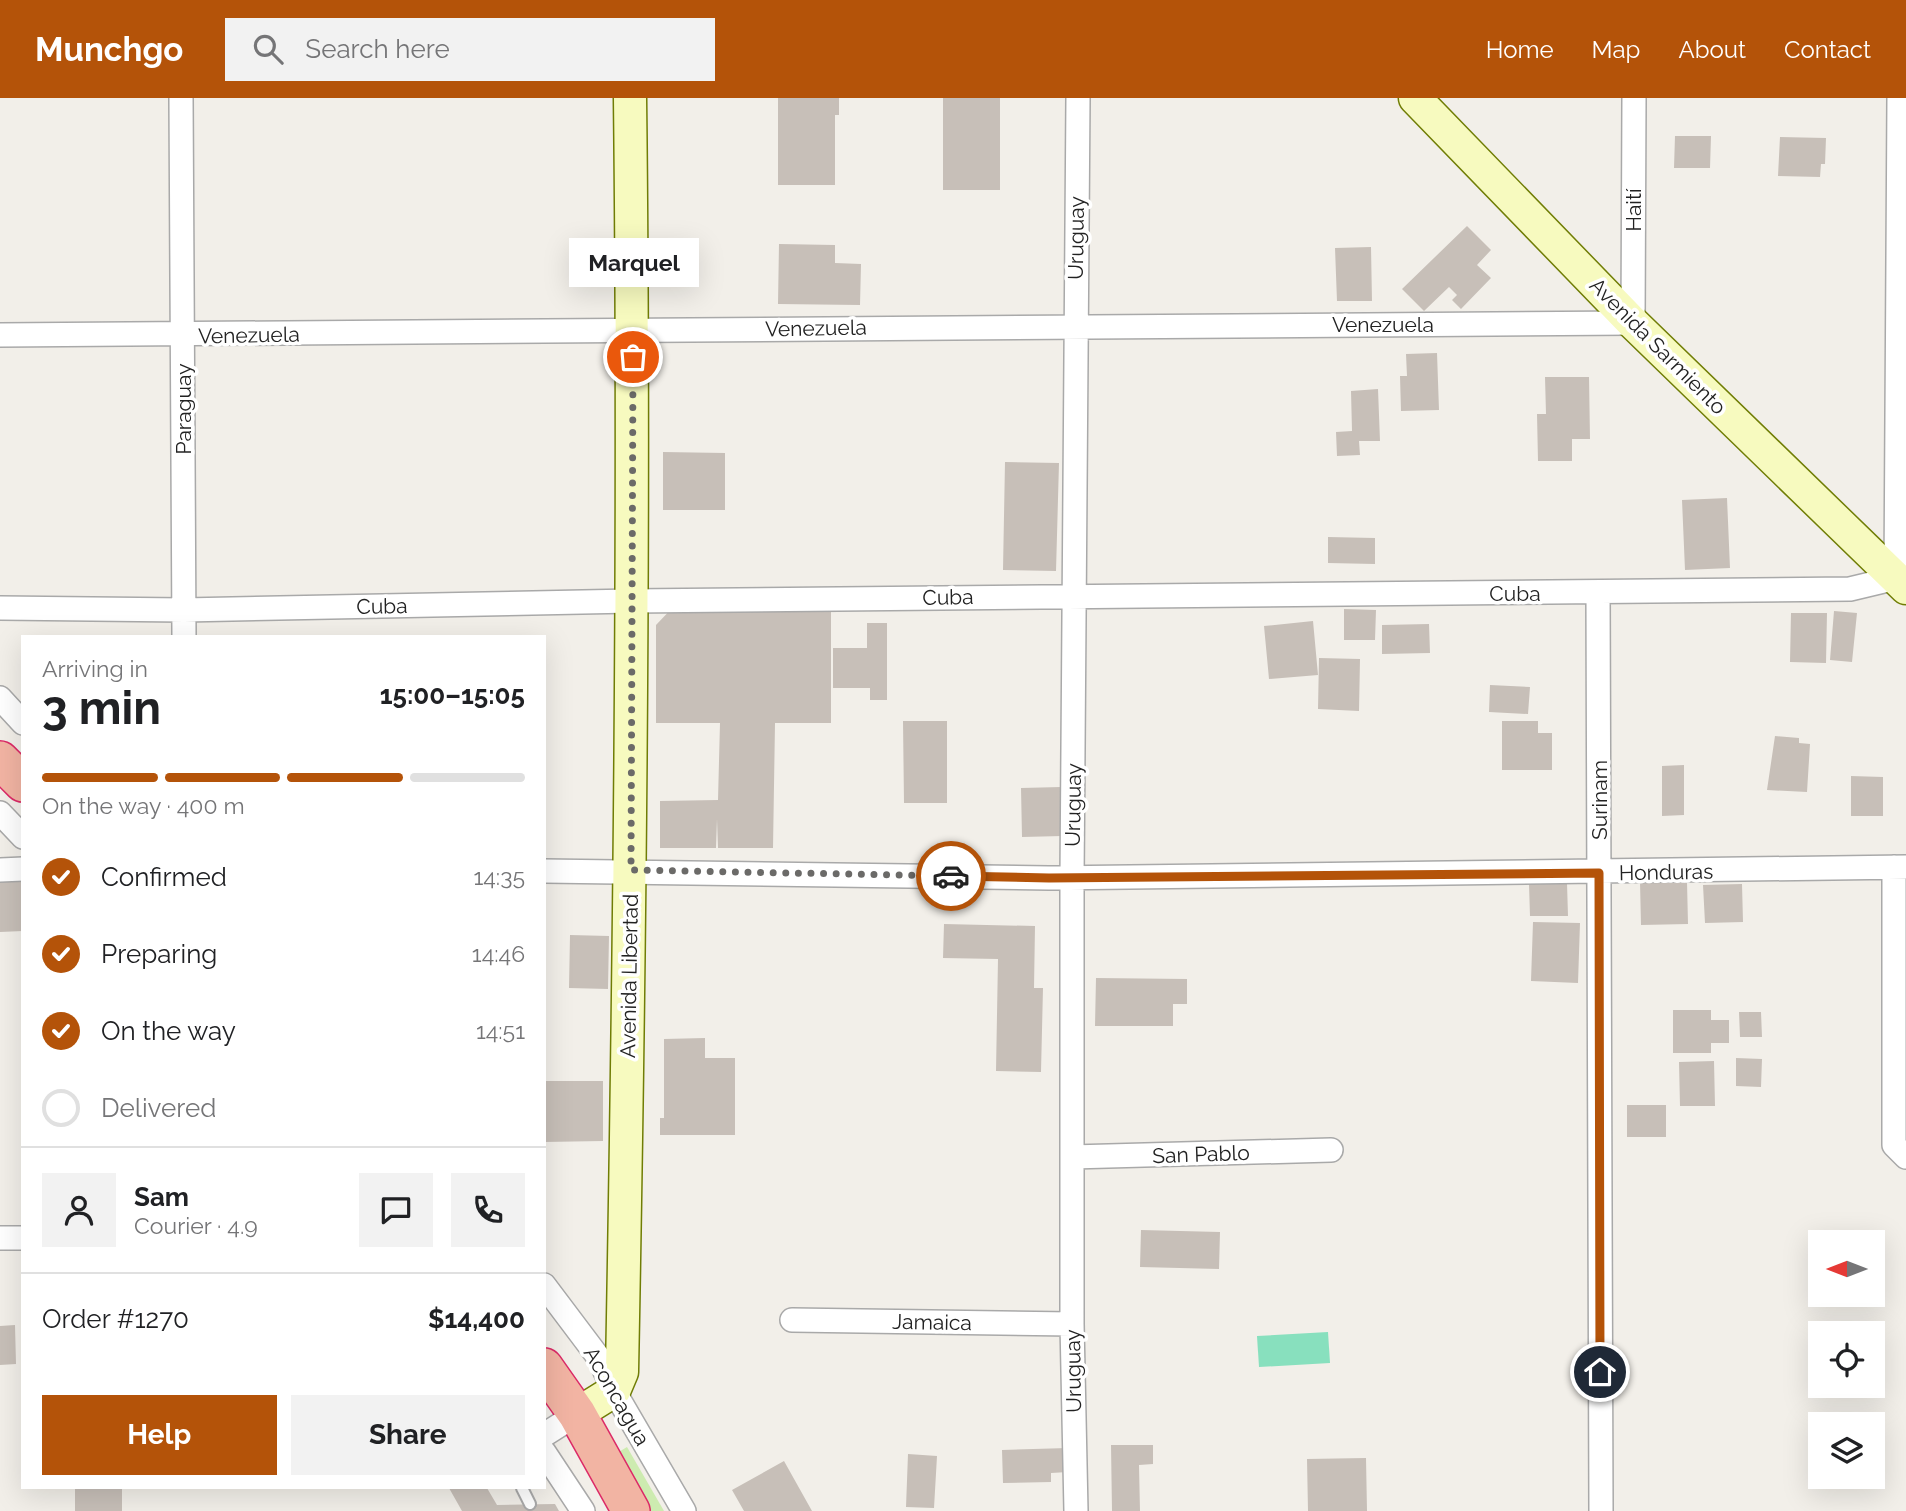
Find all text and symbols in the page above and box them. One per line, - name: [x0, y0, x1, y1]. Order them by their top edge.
- search box: [225, 18, 715, 81]
- text: Munchgo: [35, 30, 183, 69]
- icon: search: [249, 30, 287, 68]
- text: Search here: [305, 34, 450, 64]
- text: Home: [1486, 35, 1554, 64]
- text: Map: [1592, 35, 1640, 64]
- text: About: [1678, 35, 1746, 64]
- text: Contact: [1784, 35, 1871, 64]
- street label: Haití: [1621, 188, 1646, 232]
- street label: Uruguay: [1063, 196, 1089, 280]
- callout: Marquel: [568, 238, 698, 287]
- text: Marquel: [588, 249, 680, 276]
- street label: Avenida Sarmiento: [1585, 273, 1731, 419]
- street label: Venezuela: [1332, 312, 1434, 337]
- street label: Venezuela: [765, 315, 867, 341]
- street label: Venezuela: [198, 322, 300, 348]
- pin: [603, 327, 663, 387]
- icon: bag: [614, 338, 652, 376]
- street label: Paraguay: [171, 363, 196, 455]
- street label: Cuba: [1489, 581, 1541, 606]
- street label: Cuba: [922, 584, 974, 610]
- street label: Cuba: [356, 593, 408, 619]
- text: Arriving in: [42, 655, 148, 682]
- text: 15:00–15:05: [380, 680, 525, 710]
- text: 3 min: [42, 681, 161, 735]
- street label: Surinam: [1587, 760, 1612, 840]
- street label: Uruguay: [1060, 763, 1086, 847]
- text: On the way · 400 m: [42, 792, 245, 819]
- courier: [916, 841, 986, 911]
- icon: car: [932, 857, 970, 895]
- icon: check: [42, 858, 80, 896]
- street label: Honduras: [1619, 859, 1713, 885]
- text: Confirmed: [101, 862, 227, 892]
- text: 14:35: [473, 863, 525, 890]
- street label: Avenida Libertad: [615, 894, 643, 1058]
- icon: check: [42, 935, 80, 973]
- text: Preparing: [101, 939, 217, 969]
- text: 14:46: [472, 940, 525, 967]
- icon: check: [42, 1012, 80, 1050]
- text: On the way: [101, 1016, 236, 1046]
- text: 14:51: [476, 1017, 525, 1044]
- text: Delivered: [101, 1093, 216, 1123]
- street label: San Pablo: [1152, 1140, 1250, 1168]
- button: person: [42, 1173, 116, 1247]
- button: chat: [359, 1173, 433, 1247]
- button: phone: [451, 1173, 525, 1247]
- text: Sam: [134, 1182, 189, 1212]
- text: Courier · 4.9: [134, 1212, 258, 1239]
- north arrow: [1808, 1230, 1885, 1307]
- map controls: [1808, 1230, 1885, 1489]
- text: Order #1270: [42, 1304, 189, 1334]
- text: $14,400: [428, 1304, 525, 1334]
- street label: Jamaica: [892, 1309, 972, 1335]
- button: locate: [1808, 1321, 1885, 1398]
- street label: Uruguay: [1060, 1329, 1086, 1413]
- street label: Aconcagua: [579, 1342, 655, 1450]
- pin: [1570, 1342, 1630, 1402]
- icon: home: [1581, 1353, 1619, 1391]
- button: Help: [42, 1395, 277, 1475]
- button: Share: [291, 1395, 525, 1475]
- button: layers: [1808, 1412, 1885, 1489]

